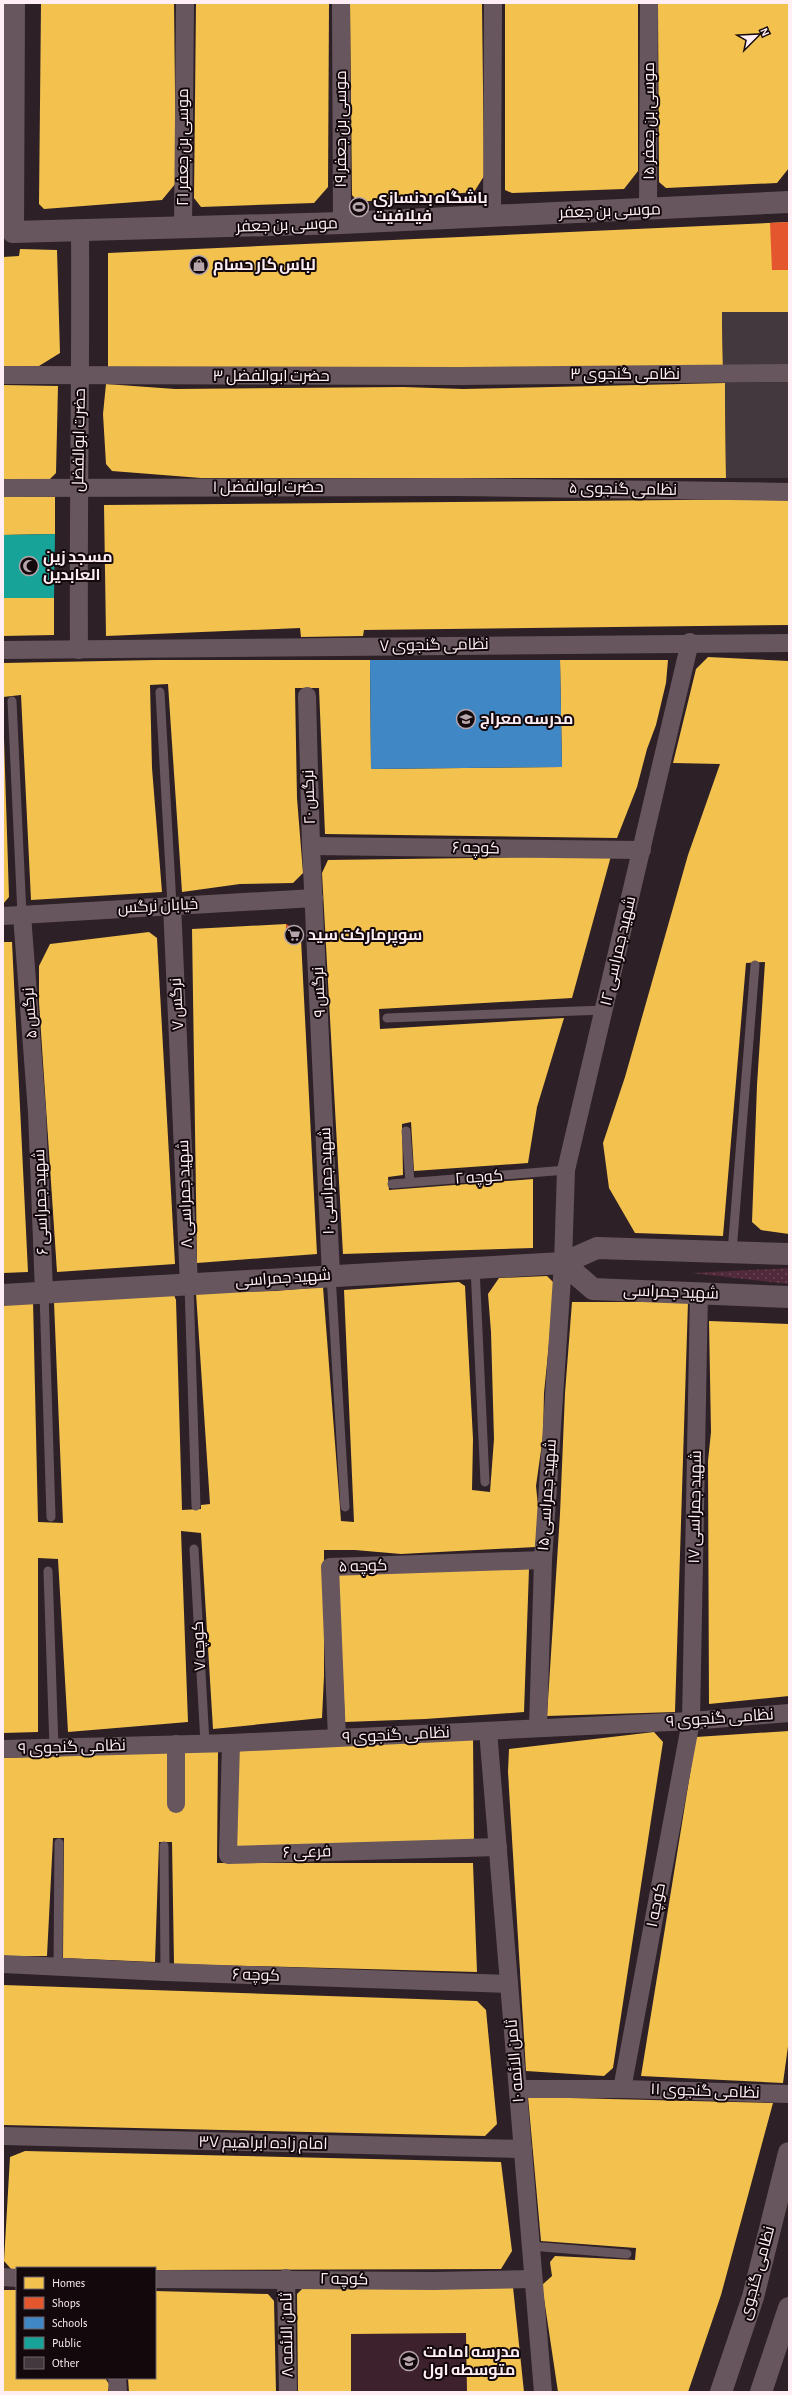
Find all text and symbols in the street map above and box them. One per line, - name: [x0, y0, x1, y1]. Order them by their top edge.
- north arrow: [736, 16, 776, 56]
- text: N: [758, 26, 771, 38]
- street label: موسی بن جعفر ۱۵: [641, 62, 659, 180]
- street label: موسی بن جعفر ۱۹: [333, 70, 351, 188]
- street label: موسی بن جعفر ۲۱: [175, 88, 193, 206]
- place label: باشگاه بدنسازی فیلافیت: [373, 189, 488, 224]
- sports icon: باشگاه بدنسازی فیلافیت: [348, 196, 370, 218]
- street label: موسی بن جعفر: [558, 201, 661, 223]
- street label: موسی بن جعفر: [235, 215, 338, 237]
- shop icon: لباس کار حسام: [188, 254, 210, 276]
- place label: لباس کار حسام: [213, 257, 316, 276]
- street label: نظامی گنجوی ۳: [570, 366, 680, 384]
- street label: حضرت ابوالفضل ۳: [212, 368, 330, 386]
- street label: حضرت ابوالفضل: [70, 388, 90, 492]
- street label: حضرت ابوالفضل ۱: [212, 479, 324, 497]
- street label: نظامی گنجوی ۵: [569, 480, 677, 500]
- place label: مسجد زین العابدین: [43, 549, 113, 584]
- mosque icon: مسجد زین العابدین: [18, 555, 40, 577]
- street label: نظامی گنجوی ۷: [379, 636, 489, 656]
- school or university icon: مدرسه معراج: [455, 708, 477, 730]
- place label: مدرسه معراج: [480, 711, 573, 729]
- street label: نرگس ۲۰: [300, 769, 320, 825]
- street label: کوچه ۶: [452, 840, 500, 859]
- street label: شهید جمراسی ۱۲: [597, 894, 640, 1008]
- street label: خیابان نرگس: [117, 896, 199, 918]
- supermarket icon: سوپرمارکت سید: [283, 924, 305, 946]
- place label: سوپرمارکت سید: [308, 927, 422, 946]
- street label: نرگس ۹: [310, 966, 330, 1018]
- street label: نرگس ۷: [168, 977, 188, 1031]
- street label: نرگس ۵: [20, 987, 42, 1039]
- street label: شهید جمراسی ۱۰: [316, 1127, 339, 1235]
- street label: شهید جمراسی ۸: [174, 1139, 197, 1249]
- street label: شهید جمراسی ۶: [30, 1149, 53, 1255]
- street label: کوچه ۲: [454, 1167, 504, 1190]
- street label: شهید جمراسی: [235, 1266, 332, 1291]
- street label: شهید جمراسی: [623, 1281, 719, 1304]
- street label: شهید جمراسی ۱۵: [534, 1438, 561, 1552]
- street label: شهید جمراسی ۱۷: [685, 1450, 706, 1564]
- street label: کوچه ۵: [338, 1557, 388, 1578]
- street label: کوچه ۷: [190, 1620, 211, 1671]
- street label: نظامی گنجوی ۹: [666, 1706, 774, 1732]
- street label: نظامی گنجوی ۹: [342, 1724, 450, 1748]
- street label: نظامی گنجوی ۹: [18, 1737, 126, 1759]
- street label: فرعی ۶: [283, 1843, 332, 1863]
- street label: کوچه ۱: [644, 1881, 671, 1929]
- street label: کوچه ۶: [232, 1966, 280, 1987]
- street label: ثامن الائمه ۱۰: [502, 2018, 529, 2103]
- street label: نظامی گنجوی ۱۱: [650, 2081, 760, 2103]
- street label: امام زاده ابراهیم ۳۷: [198, 2134, 328, 2155]
- street label: نظامی گنجوی: [737, 2224, 779, 2322]
- legend: [16, 2267, 156, 2379]
- street label: کوچه ۲: [320, 2271, 368, 2290]
- text: Homes: [52, 2277, 85, 2289]
- street label: ثامن الائمه ۸: [277, 2292, 298, 2377]
- text: Shops: [52, 2297, 80, 2309]
- text: Schools: [52, 2317, 87, 2329]
- text: Public: [52, 2337, 81, 2349]
- place label: مدرسه امامت متوسطه اول: [423, 2344, 520, 2379]
- school or university icon: مدرسه امامت متوسطه اول: [398, 2350, 420, 2372]
- text: Other: [52, 2357, 79, 2369]

